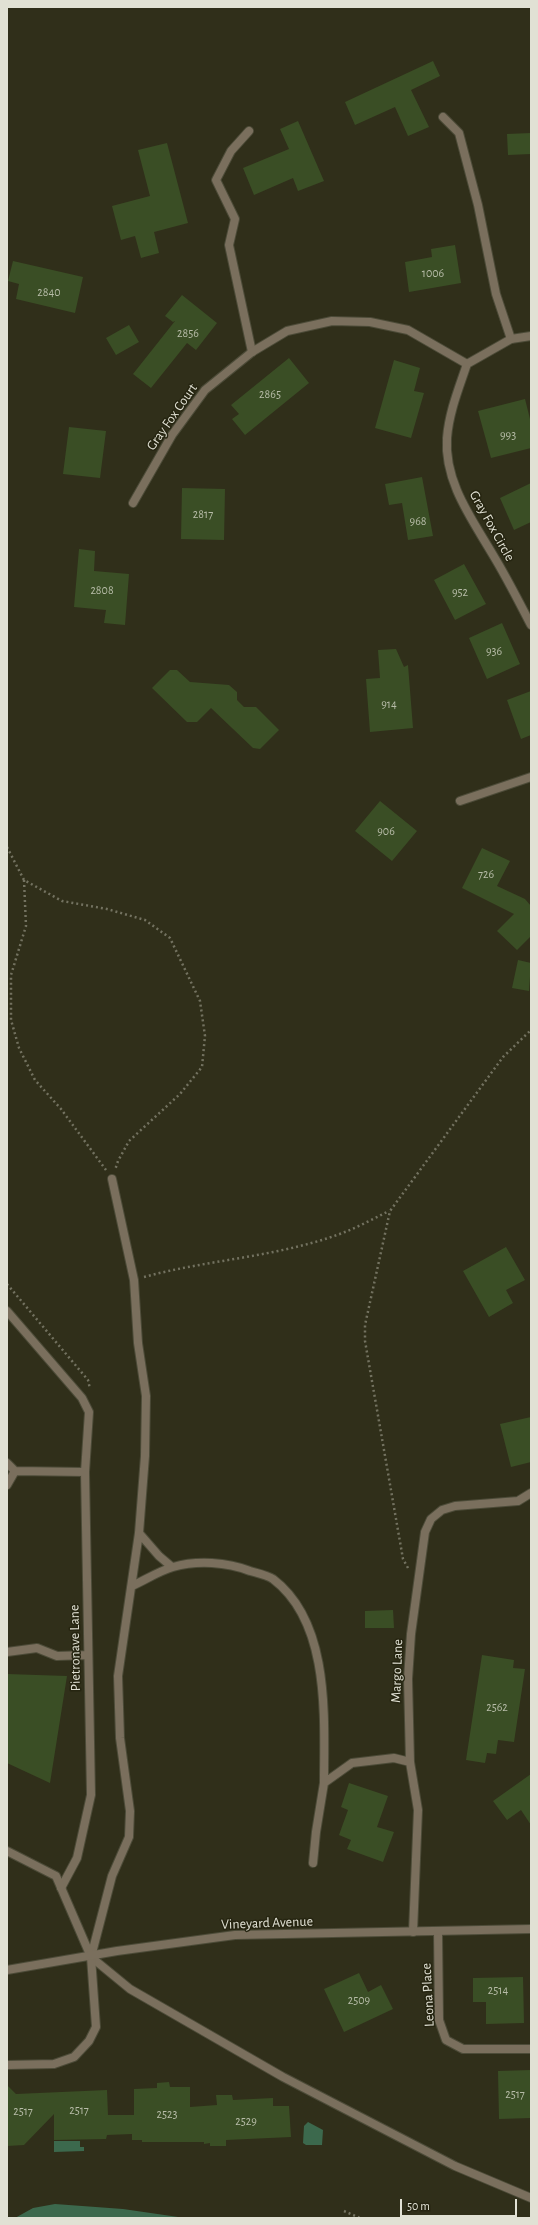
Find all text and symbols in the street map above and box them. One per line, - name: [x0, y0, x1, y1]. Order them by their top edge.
- house number: 1006: [422, 266, 444, 280]
- house number: 2840: [37, 285, 61, 299]
- house number: 2856: [177, 326, 199, 340]
- street label: Gray Fox Court: [143, 380, 201, 454]
- house number: 2865: [259, 387, 281, 401]
- house number: 993: [500, 428, 516, 442]
- street label: Gray Fox Circle: [466, 488, 518, 564]
- house number: 2817: [193, 507, 213, 521]
- house number: 968: [410, 514, 426, 528]
- house number: 2808: [90, 583, 114, 597]
- house number: 952: [452, 585, 468, 599]
- house number: 936: [486, 644, 502, 658]
- house number: 914: [381, 697, 397, 711]
- house number: 906: [377, 824, 395, 838]
- house number: 726: [478, 867, 494, 881]
- street label: Pietronave Lane: [66, 1605, 84, 1691]
- street label: Margo Lane: [387, 1639, 407, 1703]
- house number: 2562: [486, 1700, 508, 1714]
- street label: Vineyard Avenue: [221, 1913, 313, 1933]
- street label: Leona Place: [418, 1963, 438, 2027]
- house number: 2514: [488, 1983, 508, 1997]
- house number: 2509: [348, 1993, 370, 2007]
- house number: 2517: [505, 2087, 525, 2101]
- house number: 2517: [69, 2103, 89, 2117]
- house number: 2517: [13, 2104, 33, 2118]
- house number: 2523: [157, 2107, 177, 2121]
- house number: 2529: [235, 2114, 257, 2128]
- scale bar: [402, 2191, 519, 2217]
- text: 50 m: [407, 2200, 430, 2212]

